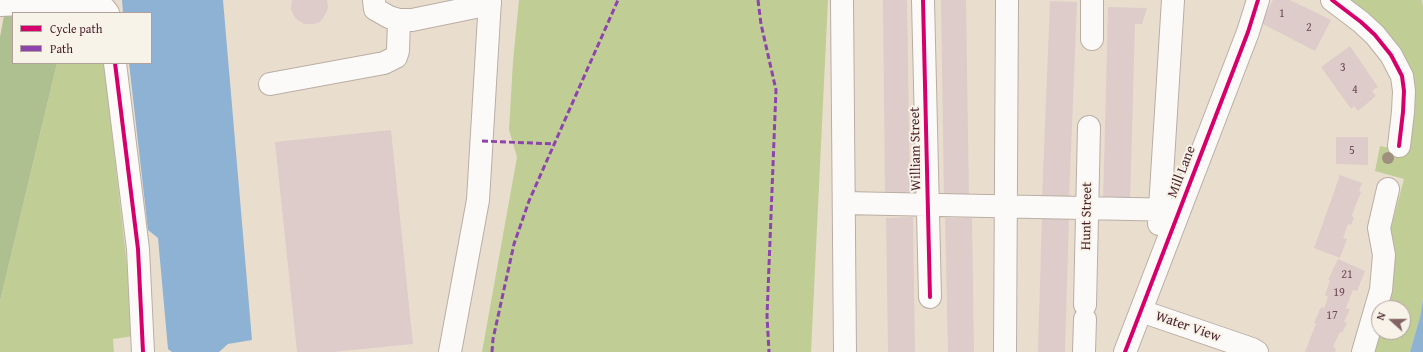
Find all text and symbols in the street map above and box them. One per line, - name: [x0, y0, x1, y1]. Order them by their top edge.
- house number: 1: [1279, 7, 1285, 21]
- legend: [12, 12, 152, 64]
- text: Cycle path: [50, 20, 102, 37]
- house number: 2: [1306, 21, 1312, 35]
- text: Path: [50, 40, 73, 57]
- house number: 3: [1340, 61, 1346, 75]
- house number: 4: [1352, 83, 1358, 97]
- street label: William Street: [907, 107, 925, 191]
- street label: Mill Lane: [1164, 144, 1200, 200]
- house number: 5: [1349, 144, 1355, 158]
- street label: Hunt Street: [1078, 182, 1096, 250]
- house number: 21: [1341, 268, 1353, 282]
- house number: 19: [1333, 286, 1345, 300]
- north arrow: [1371, 300, 1411, 340]
- street label: Water View: [1153, 308, 1223, 346]
- house number: 17: [1326, 309, 1338, 323]
- text: N: [1372, 310, 1390, 322]

